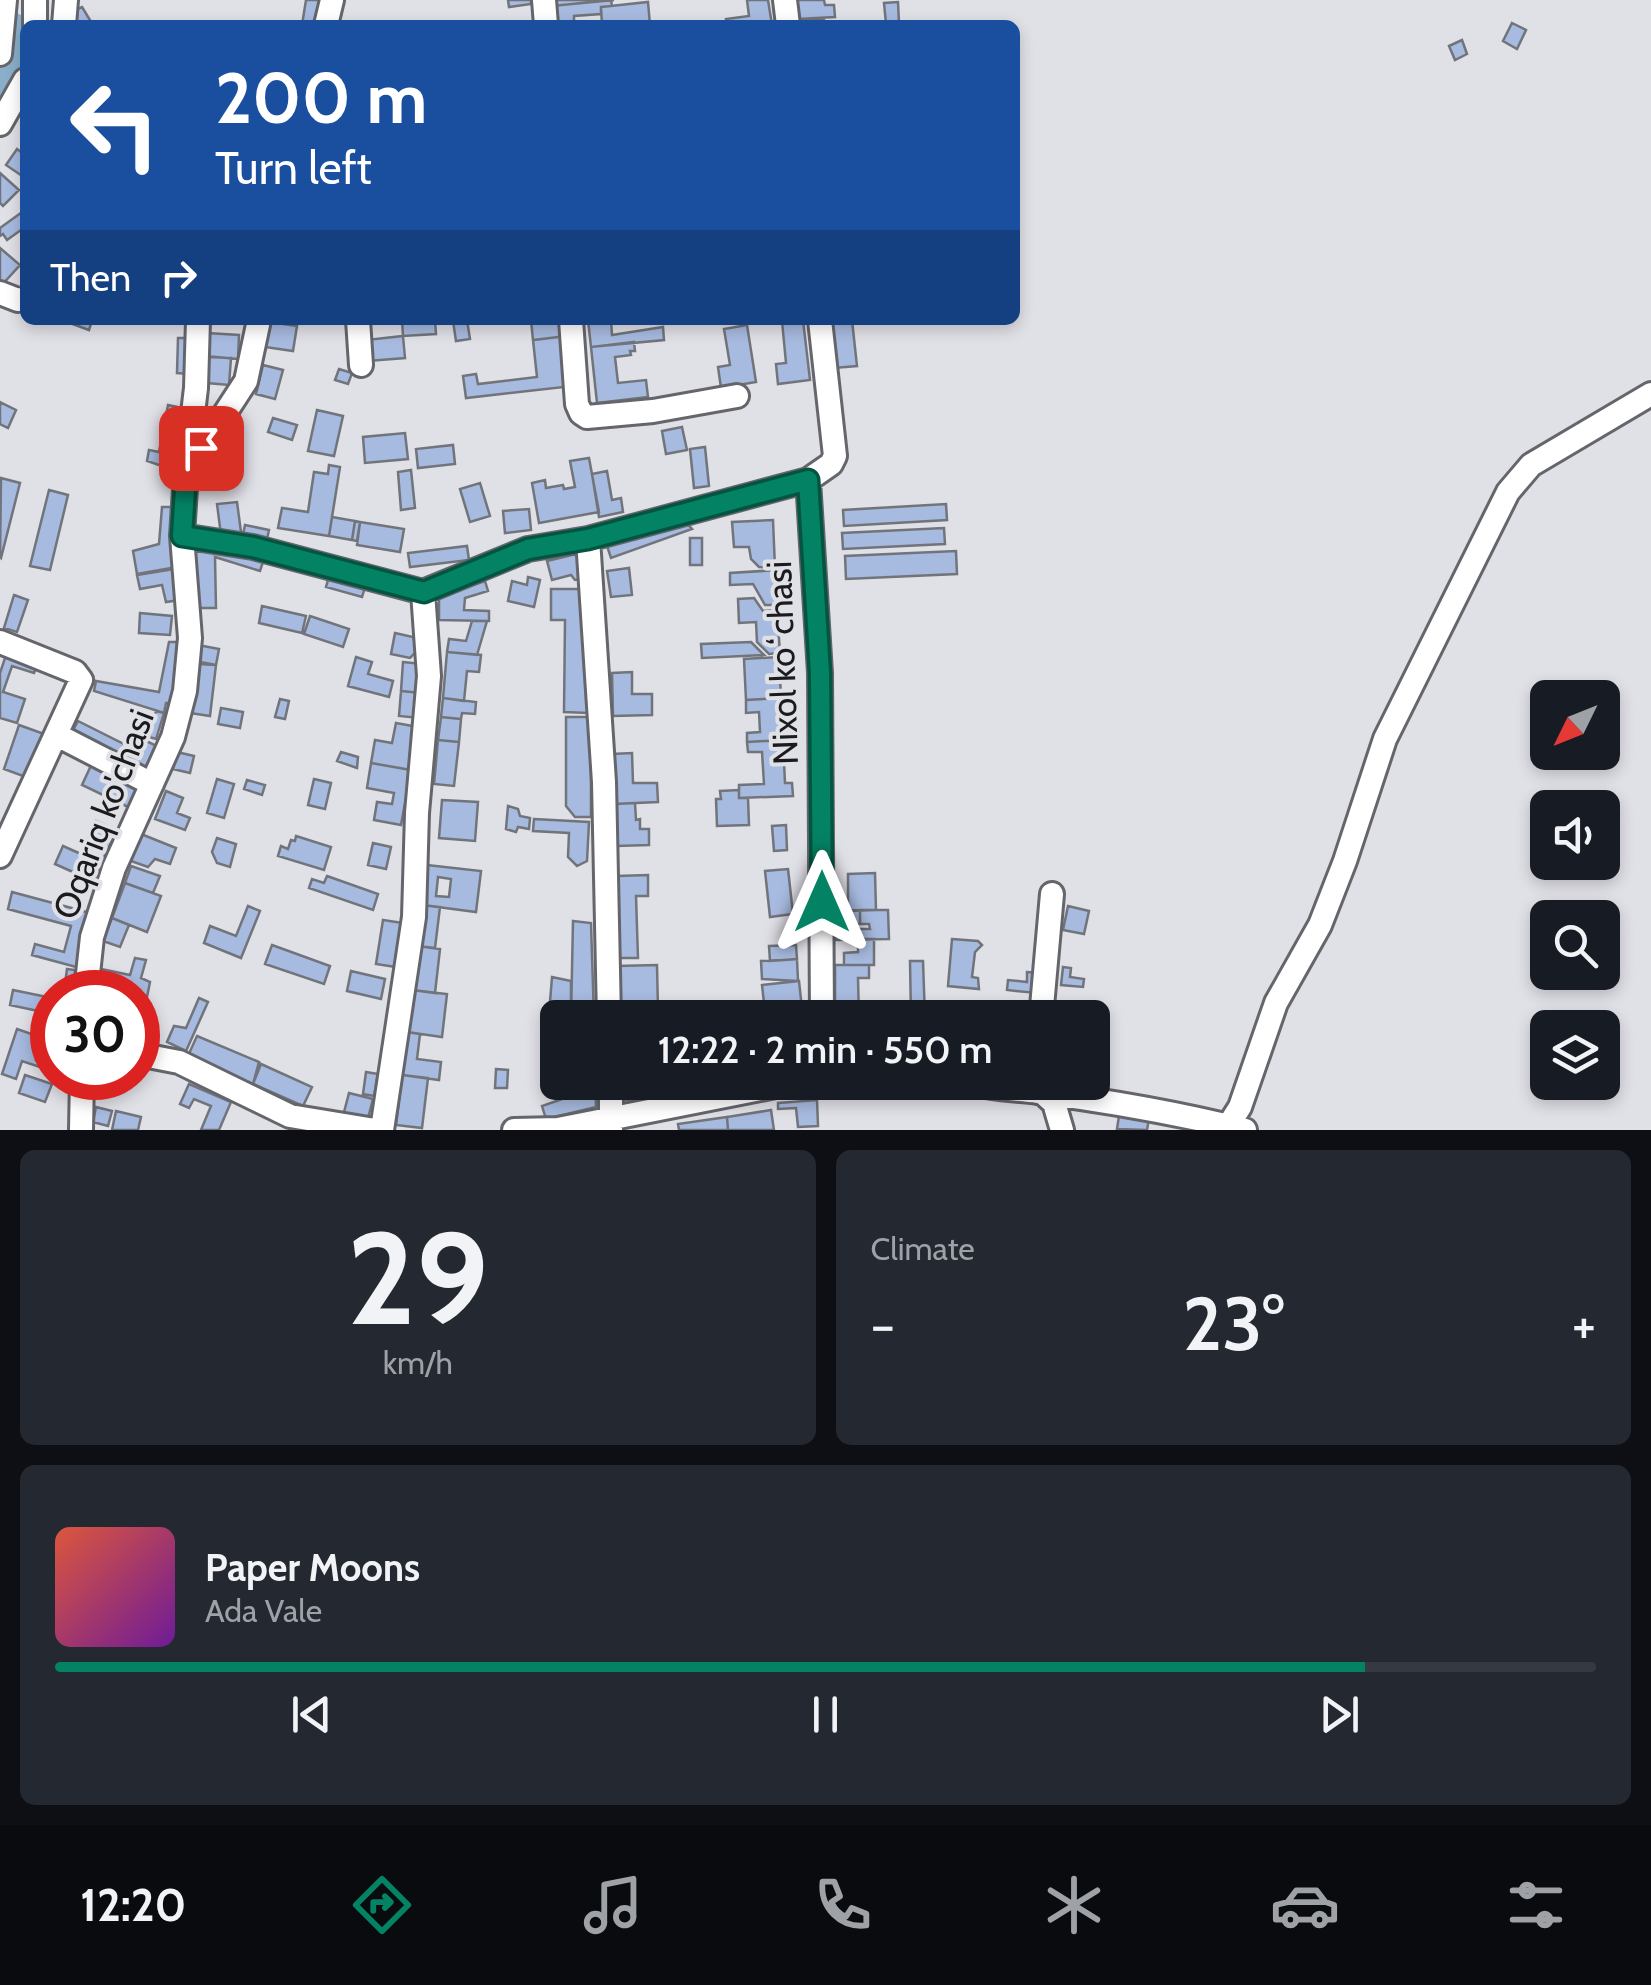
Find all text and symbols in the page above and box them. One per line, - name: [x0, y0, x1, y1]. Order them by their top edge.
- text: 200 m: [215, 55, 427, 141]
- icon: left: [50, 60, 180, 190]
- text: Turn left: [215, 141, 372, 195]
- icon: right: [151, 250, 206, 305]
- text: Then: [50, 254, 131, 301]
- pin: [159, 406, 244, 491]
- icon: arrive: [174, 421, 229, 476]
- street label: Nixol koʻchasi: [757, 560, 807, 766]
- north arrow: [1530, 680, 1620, 770]
- map controls: [1530, 680, 1620, 1100]
- street label: Oqariq ko'chasi: [43, 703, 163, 925]
- button: sound: [1530, 790, 1620, 880]
- position arrow: [770, 850, 874, 954]
- button: search: [1530, 900, 1620, 990]
- speed limit sign: 30: [30, 970, 160, 1100]
- button: layers: [1530, 1010, 1620, 1100]
- text: 12:22 · 2 min · 550 m: [658, 1026, 992, 1073]
- text: 29: [347, 1199, 489, 1357]
- text: Climate: [871, 1229, 975, 1268]
- text: 23°: [1182, 1278, 1284, 1369]
- text: −: [871, 1291, 895, 1358]
- text: +: [1572, 1291, 1596, 1358]
- text: km/h: [383, 1343, 453, 1382]
- text: Paper Moons: [205, 1544, 420, 1591]
- text: Ada Vale: [205, 1591, 322, 1630]
- icon: previous: [284, 1687, 339, 1742]
- icon: pause: [798, 1687, 853, 1742]
- icon: next: [1312, 1687, 1367, 1742]
- icon: directions: [347, 1870, 417, 1940]
- icon: music: [578, 1870, 648, 1940]
- icon: phone: [808, 1870, 878, 1940]
- icon: climate: [1039, 1870, 1109, 1940]
- icon: car: [1270, 1870, 1340, 1940]
- icon: filters: [1501, 1870, 1571, 1940]
- text: 12:20: [80, 1878, 186, 1932]

